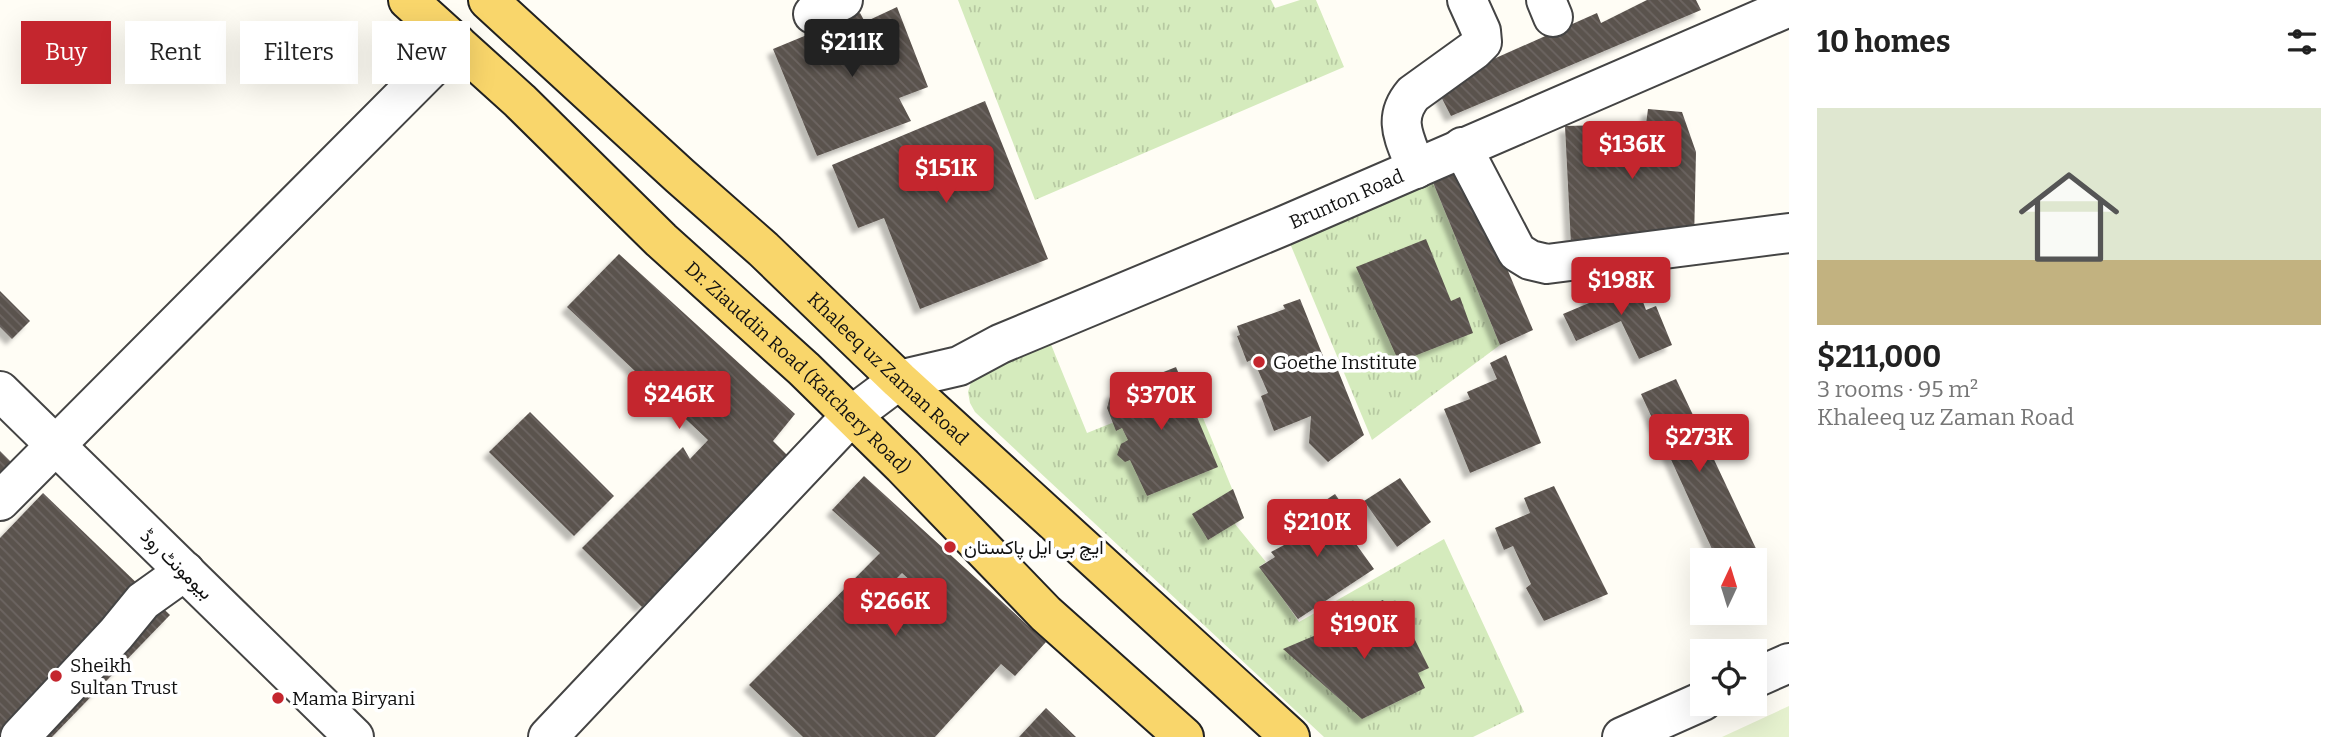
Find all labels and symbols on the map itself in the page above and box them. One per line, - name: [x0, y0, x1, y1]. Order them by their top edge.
- pin: $211K: [803, 20, 901, 79]
- pin: $136K: [1583, 122, 1681, 181]
- pin: $151K: [897, 146, 995, 205]
- street label: Brunton Road: [1286, 164, 1407, 234]
- street label: Dr. Ziauddin Road (Katchery Road): [680, 257, 915, 479]
- pin: $198K: [1572, 258, 1670, 317]
- street label: Khaleeq uz Zaman Road: [803, 287, 973, 450]
- place label: Goethe Institute: [1273, 351, 1417, 374]
- marker: Goethe Institute: [1251, 354, 1267, 370]
- pin: $246K: [630, 372, 728, 431]
- pin: $370K: [1112, 372, 1210, 432]
- pin: $273K: [1650, 414, 1748, 474]
- pin: $210K: [1268, 500, 1366, 559]
- street label: بیومونٹ روڈ: [136, 524, 217, 604]
- place label: ایچ بی ایل پاکستان: [964, 536, 1104, 561]
- marker: ایچ بی ایل پاکستان: [942, 539, 958, 555]
- north arrow: [1690, 548, 1768, 625]
- pin: $266K: [846, 578, 944, 638]
- pin: $190K: [1315, 602, 1413, 661]
- place label: Sheikh Sultan Trust: [70, 654, 178, 699]
- marker: Sheikh Sultan Trust: [48, 668, 64, 684]
- place label: Mama Biryani: [292, 687, 416, 710]
- marker: Mama Biryani: [270, 690, 286, 706]

